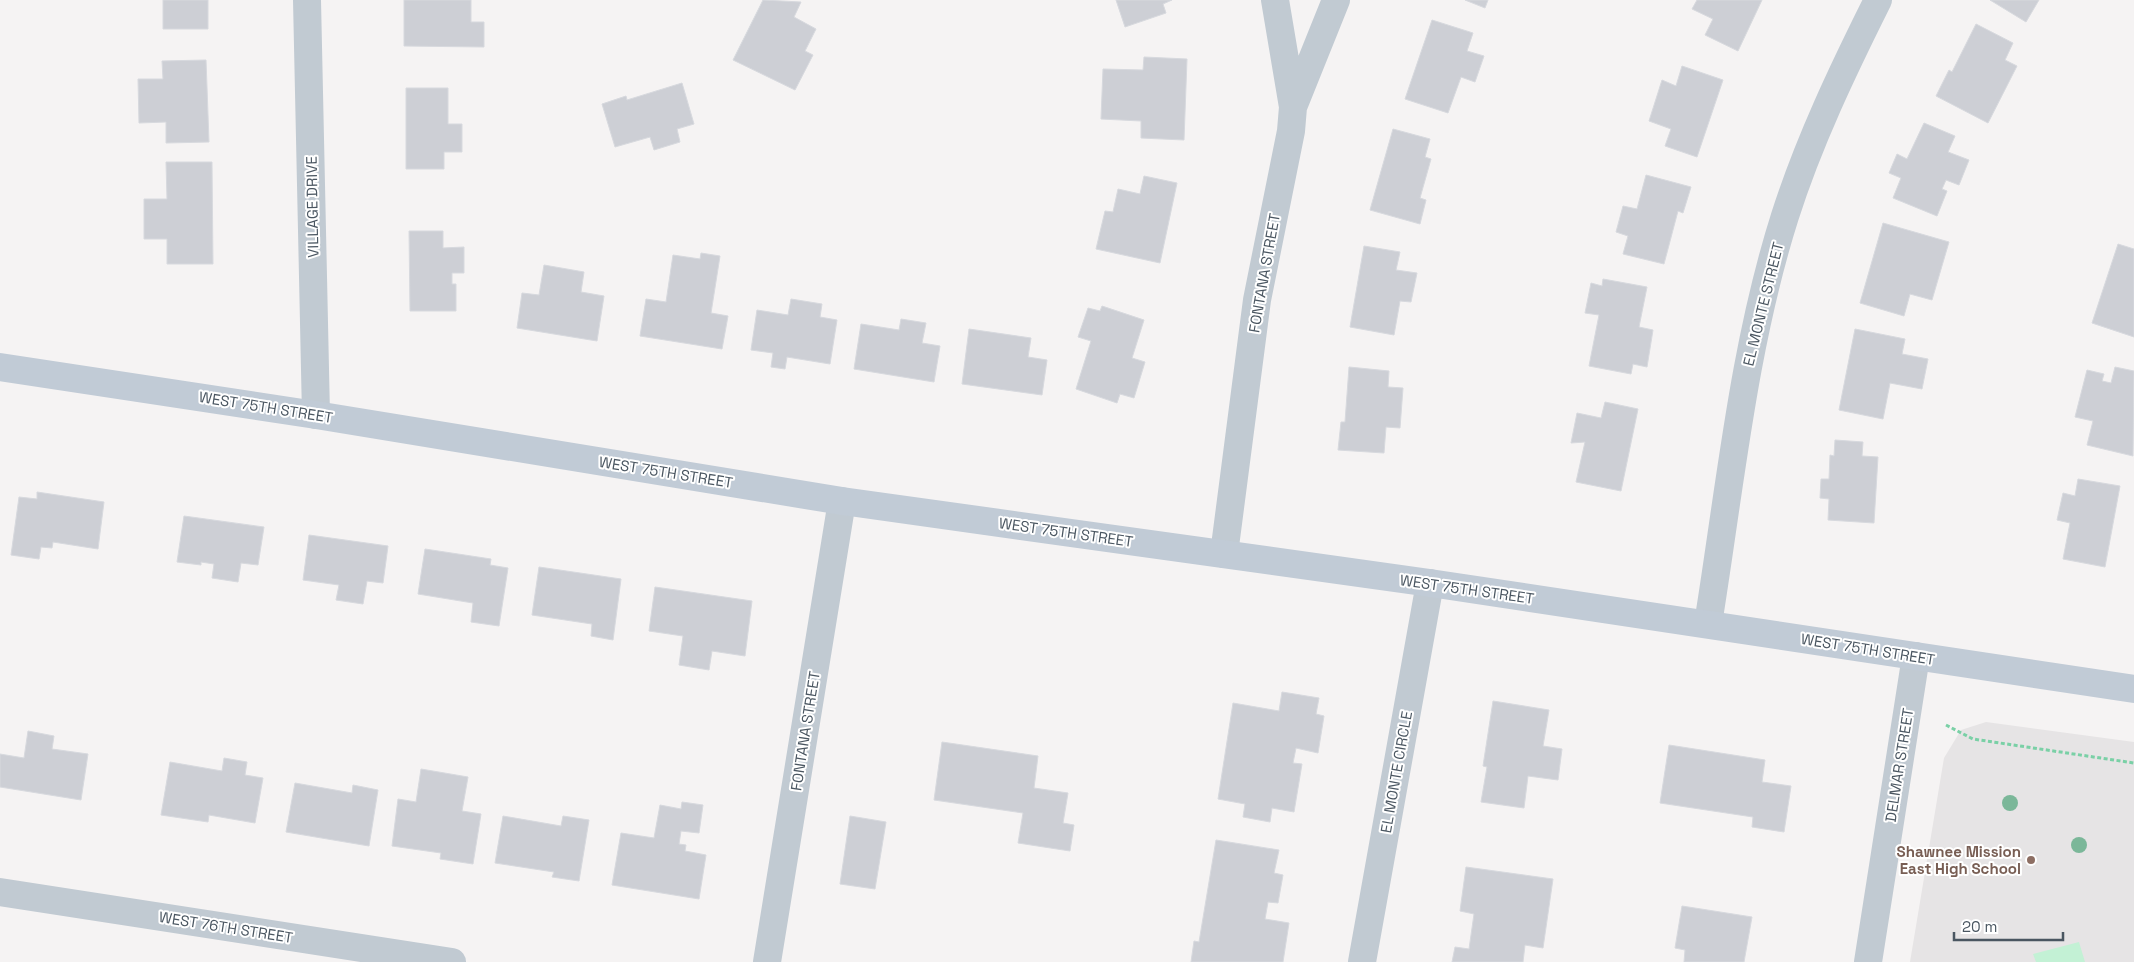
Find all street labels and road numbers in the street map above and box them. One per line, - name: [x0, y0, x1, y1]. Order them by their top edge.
- street label: VILLAGE DRIVE: [302, 156, 322, 258]
- street label: FONTANA STREET: [1244, 212, 1284, 334]
- street label: EL MONTE STREET: [1738, 240, 1788, 368]
- street label: WEST 75TH STREET: [198, 387, 334, 427]
- street label: WEST 75TH STREET: [598, 452, 734, 492]
- street label: WEST 75TH STREET: [998, 513, 1134, 551]
- street label: WEST 75TH STREET: [1399, 570, 1535, 608]
- street label: WEST 75TH STREET: [1800, 629, 1936, 669]
- street label: FONTANA STREET: [786, 670, 824, 792]
- street label: DELMAR STREET: [1881, 707, 1917, 823]
- street label: EL MONTE CIRCLE: [1376, 710, 1416, 834]
- street label: WEST 76TH STREET: [158, 907, 295, 947]

